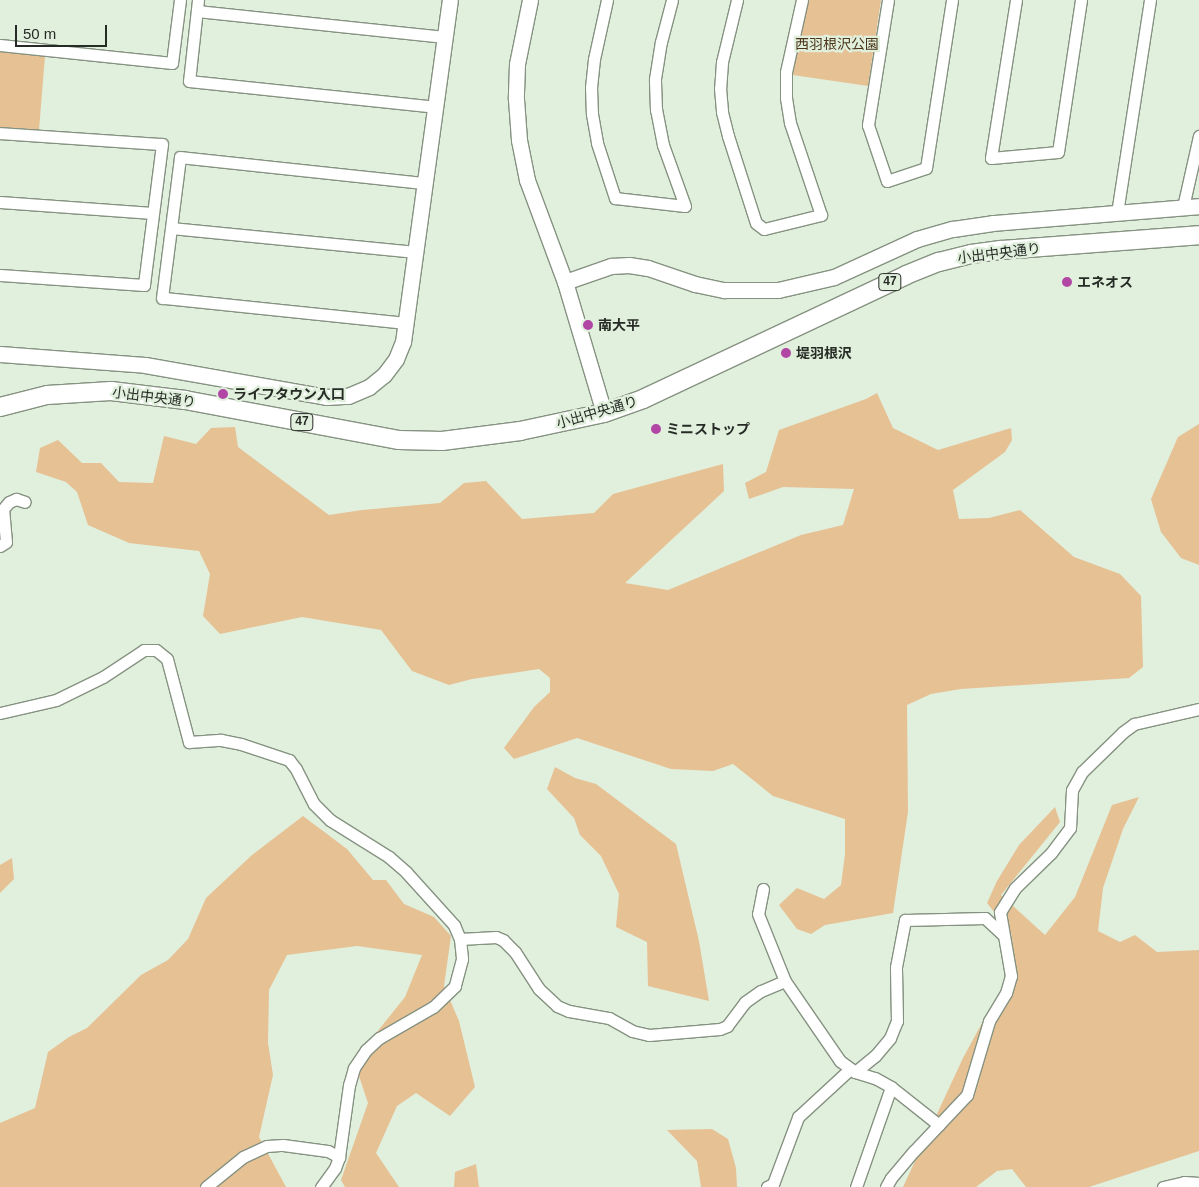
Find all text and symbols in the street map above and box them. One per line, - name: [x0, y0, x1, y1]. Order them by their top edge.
- scale bar: [18, 15, 110, 47]
- text: 50 m: [23, 25, 56, 42]
- park label: 西羽根沢公園: [795, 36, 879, 52]
- street label: 小出中央通り: [956, 240, 1042, 266]
- road number: 47: [878, 272, 902, 292]
- place label: エネオス: [1077, 274, 1133, 290]
- marker: エネオス: [1061, 276, 1073, 288]
- place label: 南大平: [598, 317, 640, 333]
- marker: 南大平: [582, 319, 594, 331]
- place label: 堤羽根沢: [796, 345, 852, 361]
- marker: 堤羽根沢: [780, 347, 792, 359]
- street label: 小出中央通り: [111, 384, 197, 410]
- place label: ライフタウン入口: [233, 386, 345, 402]
- marker: ライフタウン入口: [217, 388, 229, 400]
- street label: 小出中央通り: [554, 392, 640, 432]
- road number: 47: [290, 412, 314, 432]
- place label: ミニストップ: [666, 421, 750, 437]
- marker: ミニストップ: [650, 423, 662, 435]

